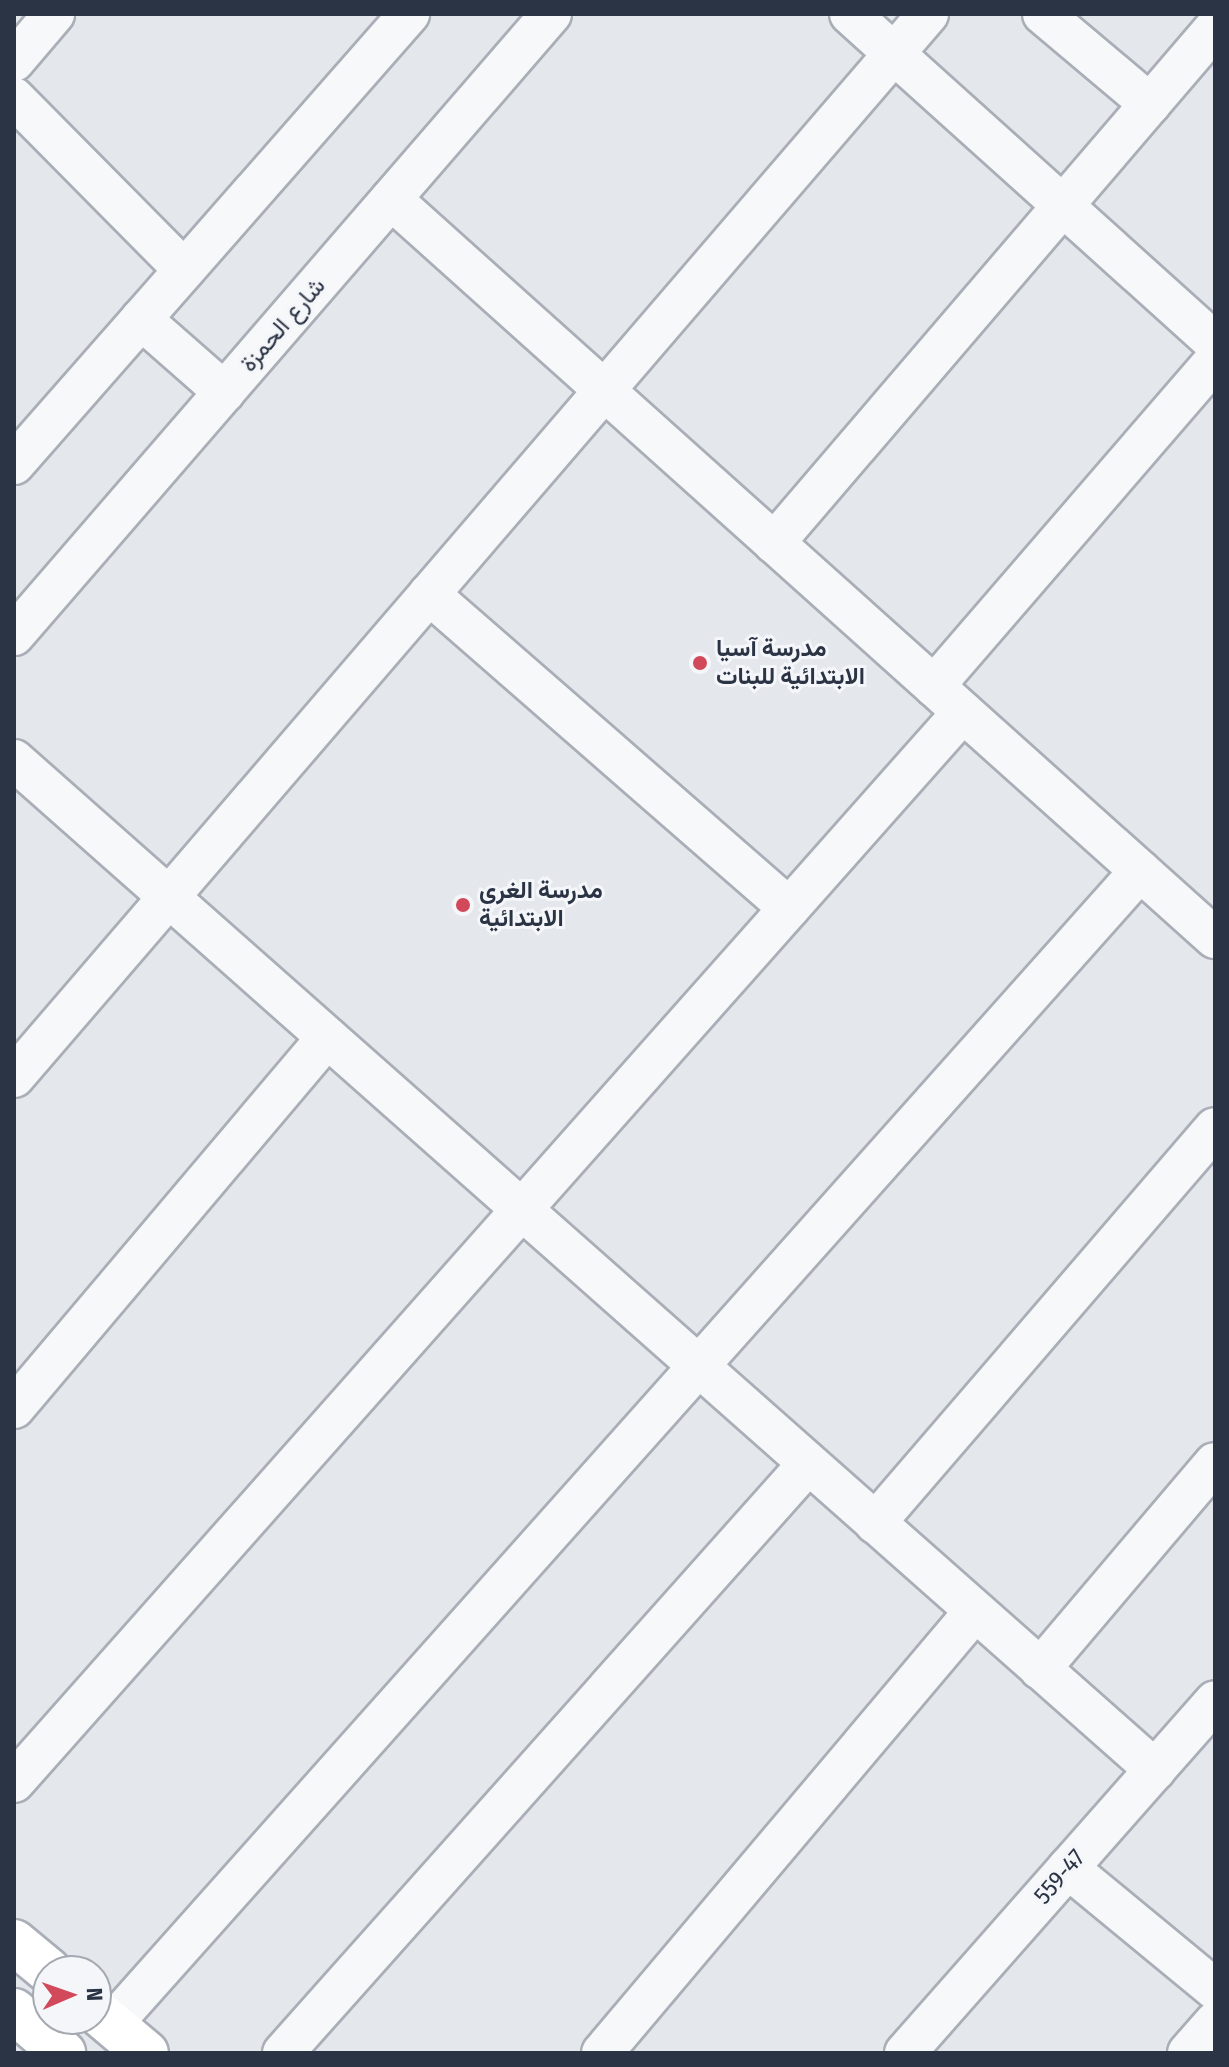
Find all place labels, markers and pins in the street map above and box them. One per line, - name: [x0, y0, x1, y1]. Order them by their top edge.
- place label: مدرسة آسيا الابتدائية للبنات: [716, 635, 865, 691]
- marker: مدرسة آسيا الابتدائية للبنات: [691, 654, 709, 672]
- place label: مدرسة الغري الابتدائية: [479, 877, 603, 933]
- marker: مدرسة الغري الابتدائية: [454, 896, 472, 914]

